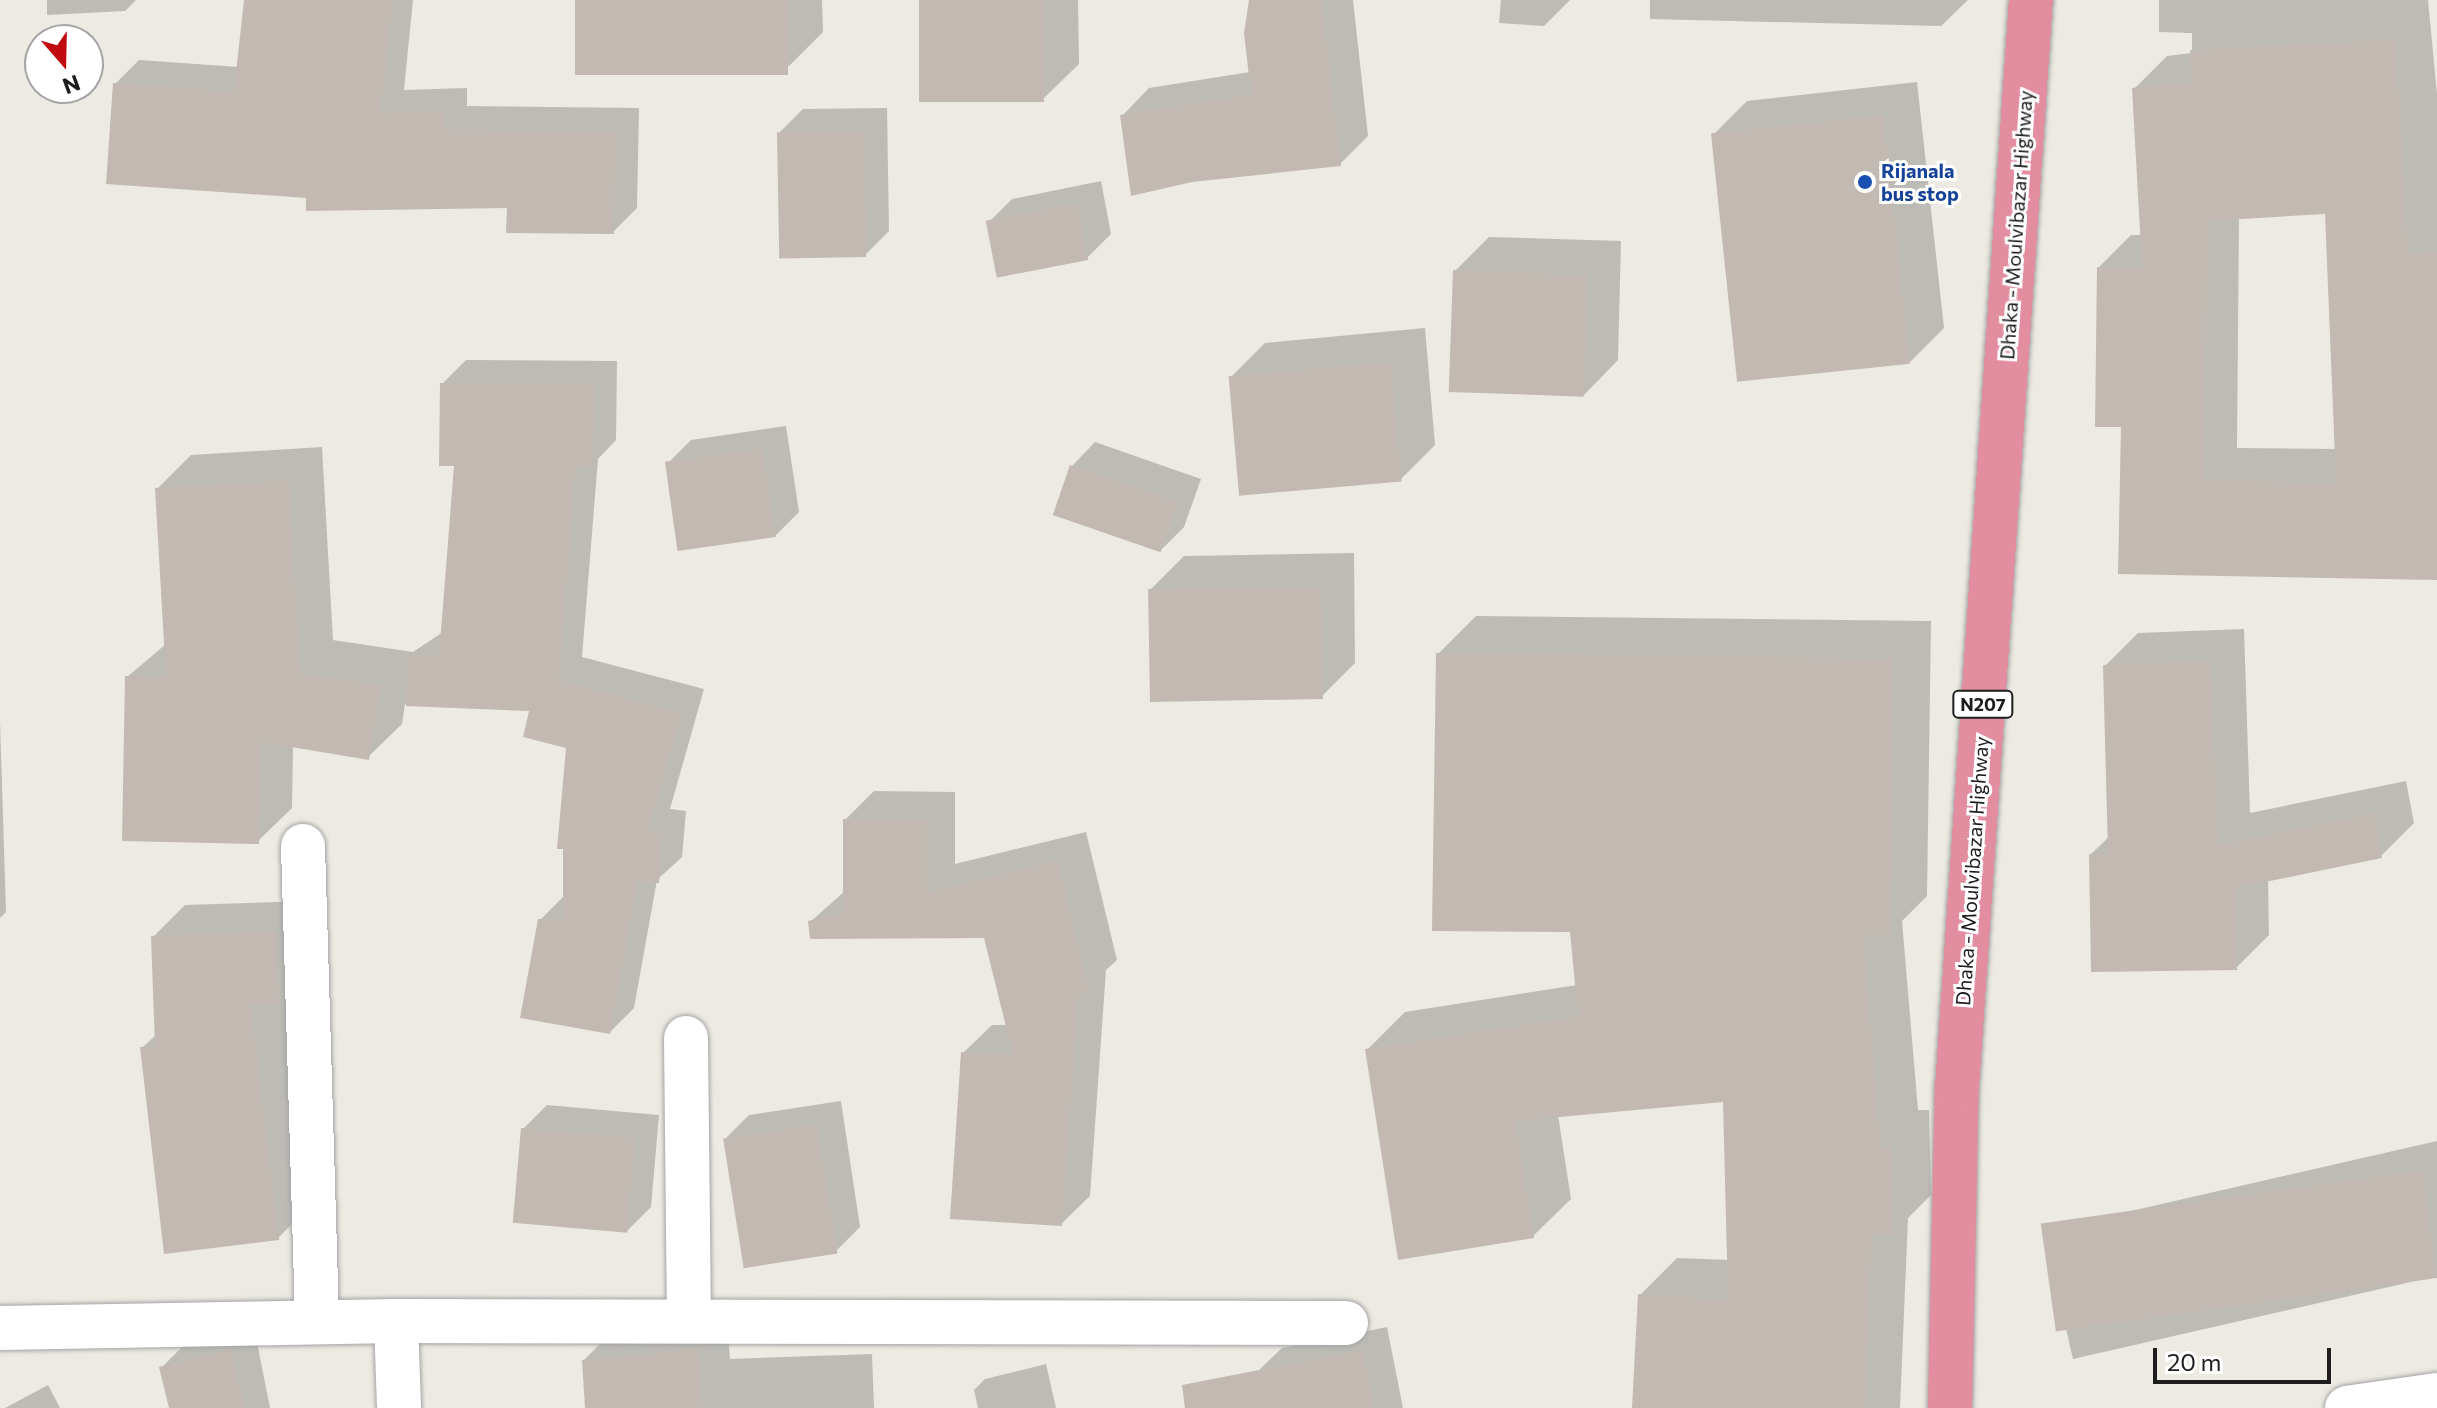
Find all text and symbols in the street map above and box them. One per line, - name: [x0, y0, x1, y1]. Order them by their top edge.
- north arrow: [24, 24, 104, 104]
- text: N: [59, 70, 84, 101]
- street label: Dhaka - Moulvibazar Highway: [1995, 90, 2037, 360]
- place label: Rijanala bus stop: [1881, 158, 1959, 205]
- marker: Rijanala bus stop: [1856, 173, 1874, 191]
- road number: N207: [1951, 690, 2015, 718]
- street label: Dhaka - Moulvibazar Highway: [1951, 736, 1993, 1006]
- scale bar: [2157, 1332, 2335, 1382]
- text: 20 m: [2167, 1347, 2221, 1376]

